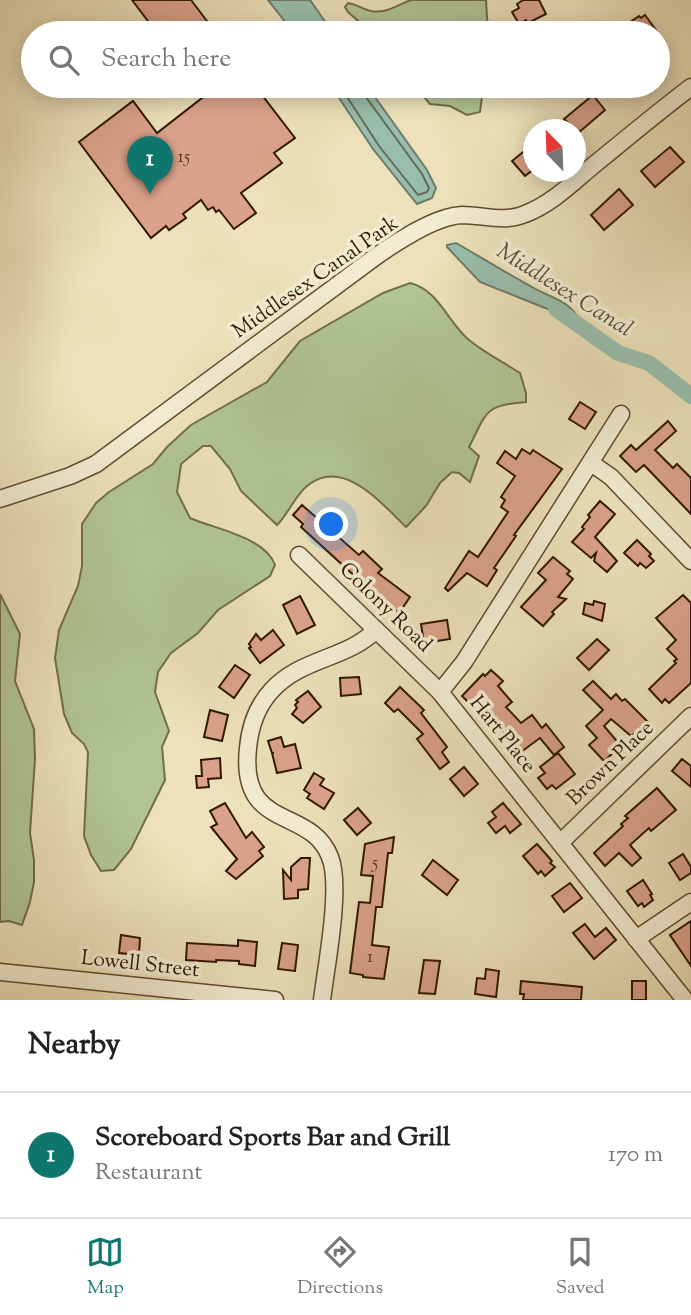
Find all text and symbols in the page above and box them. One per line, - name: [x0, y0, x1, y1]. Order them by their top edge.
- search box: [21, 21, 670, 98]
- icon: search: [45, 41, 83, 79]
- text: Search here: [101, 41, 231, 78]
- north arrow: [523, 119, 586, 182]
- pin: 1: [127, 136, 173, 194]
- house number: 15: [178, 145, 190, 171]
- street label: Middlesex Canal Park: [227, 209, 406, 347]
- water label: Middlesex Canal: [489, 236, 639, 346]
- your location: [314, 507, 348, 541]
- street label: Colony Road: [332, 556, 438, 660]
- street label: Hart Place: [461, 690, 543, 780]
- street label: Brown Place: [561, 715, 661, 813]
- house number: 5: [371, 851, 378, 877]
- street label: Lowell Street: [79, 944, 201, 986]
- house number: 1: [367, 945, 373, 971]
- text: Nearby: [28, 1024, 120, 1067]
- text: Scoreboard Sports Bar and Grill: [95, 1120, 450, 1157]
- text: 1: [47, 1139, 55, 1172]
- text: 170 m: [608, 1139, 663, 1172]
- text: Restaurant: [95, 1157, 202, 1190]
- tab: Map: [86, 1233, 124, 1302]
- tab: Directions: [297, 1233, 383, 1302]
- tab: Saved: [556, 1233, 605, 1302]

